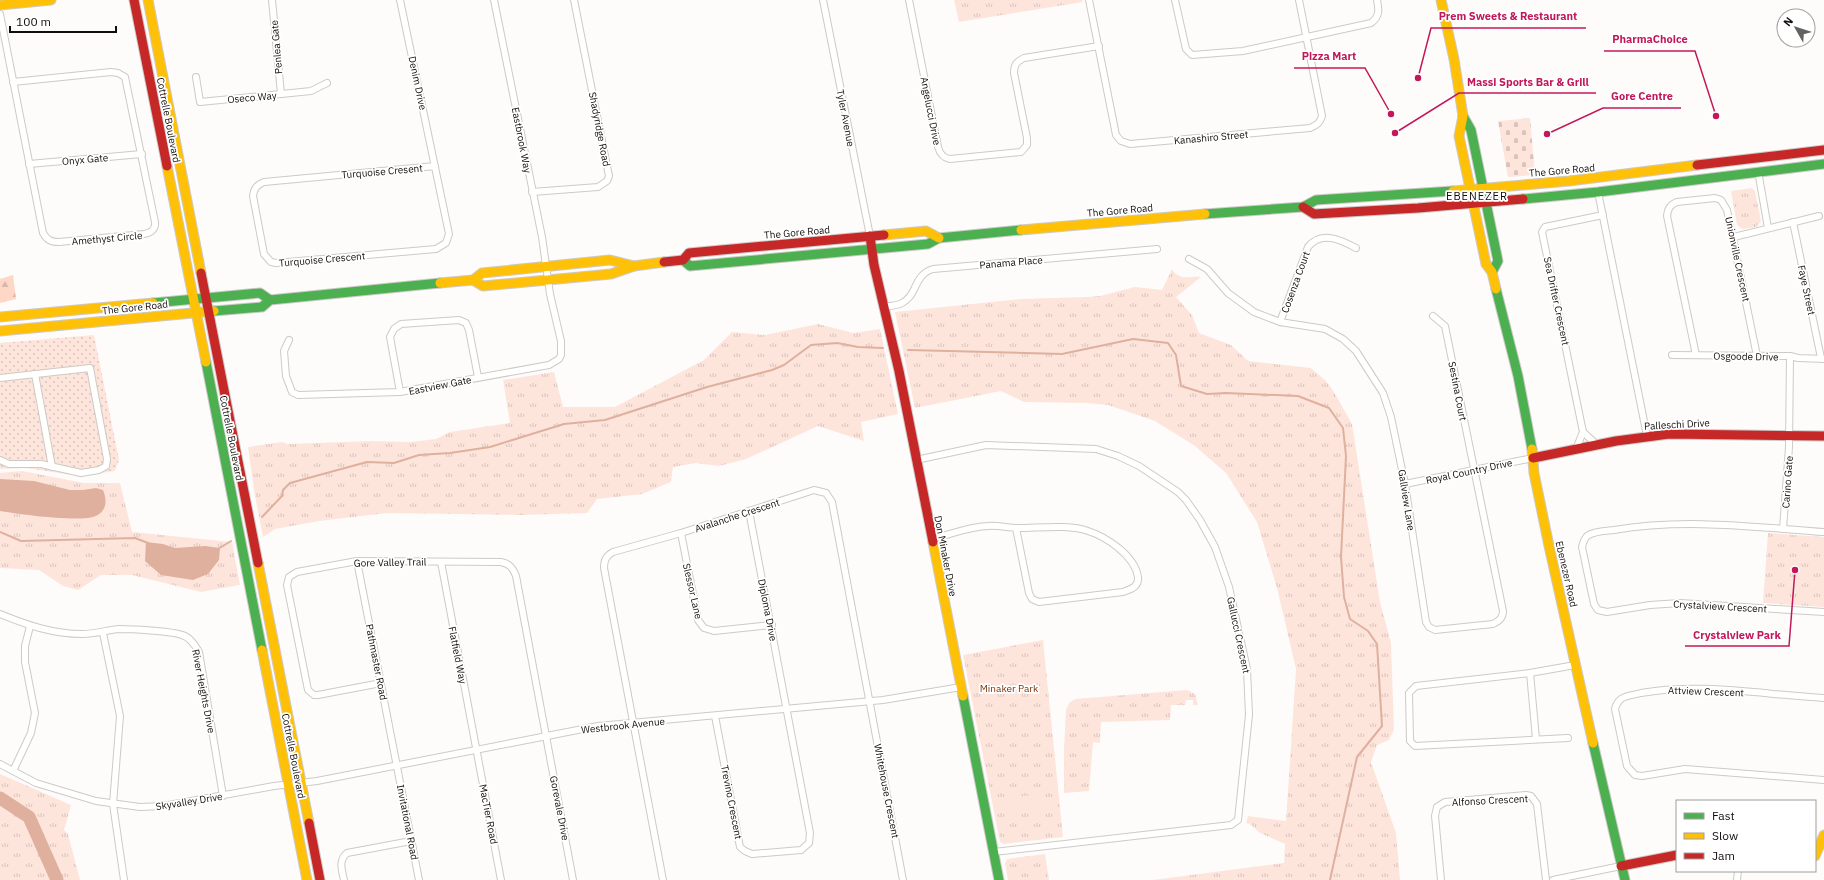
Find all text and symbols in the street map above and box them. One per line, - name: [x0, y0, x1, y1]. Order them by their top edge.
- callout: Prem Sweets & Restaurant: [1431, 5, 1586, 28]
- scale bar: [10, 8, 116, 34]
- north arrow: [1776, 8, 1816, 48]
- text: Prem Sweets & Restaurant: [1439, 9, 1577, 23]
- text: 100 m: [16, 14, 51, 29]
- text: N: [1780, 14, 1796, 29]
- street label: Penlea Gate: [268, 19, 285, 75]
- callout: PharmaChoice: [1604, 28, 1695, 51]
- text: PharmaChoice: [1612, 32, 1688, 46]
- callout: Pizza Mart: [1294, 45, 1365, 68]
- text: Pizza Mart: [1302, 49, 1356, 63]
- street label: Denim Drive: [405, 55, 430, 112]
- callout: Massi Sports Bar & Grill: [1459, 70, 1596, 93]
- text: Massi Sports Bar & Grill: [1467, 75, 1590, 89]
- street label: Cottrelle Boulevard: [154, 76, 183, 164]
- street label: Angelucci Drive: [918, 76, 944, 147]
- callout: Gore Centre: [1603, 85, 1681, 108]
- street label: Tyler Avenue: [834, 88, 858, 148]
- street label: Oseco Way: [227, 89, 277, 106]
- text: Gore Centre: [1611, 89, 1673, 103]
- street label: Shadyridge Road: [586, 91, 613, 167]
- street label: Eastbrook Way: [509, 106, 534, 174]
- street label: Kanashiro Street: [1173, 128, 1249, 147]
- street label: Onyx Gate: [61, 151, 109, 168]
- street label: Turquoise Cresent: [341, 161, 424, 182]
- street label: The Gore Road: [1528, 161, 1596, 180]
- district label: EBENEZER: [1446, 189, 1508, 203]
- street label: The Gore Road: [1086, 201, 1154, 220]
- street label: Unionville Crescent: [1722, 215, 1753, 303]
- street label: The Gore Road: [763, 223, 831, 242]
- street label: Amethyst Circle: [71, 229, 143, 248]
- street label: Turquoise Crescent: [278, 249, 366, 270]
- street label: Cosenza Court: [1278, 249, 1313, 315]
- street label: Panama Place: [979, 253, 1044, 272]
- street label: Sea Drifter Crescent: [1541, 256, 1572, 347]
- street label: Faye Street: [1795, 264, 1818, 317]
- street label: The Gore Road: [101, 298, 169, 317]
- street label: Osgoode Drive: [1713, 349, 1779, 364]
- street label: Sestina Court: [1445, 360, 1470, 422]
- street label: Eastview Gate: [408, 373, 473, 398]
- street label: Cottrelle Boulevard: [217, 394, 246, 482]
- street label: Palleschi Drive: [1644, 416, 1711, 433]
- street label: Carino Gate: [1779, 455, 1796, 509]
- street label: Royal Country Drive: [1425, 456, 1514, 487]
- street label: Gallview Lane: [1395, 468, 1418, 532]
- street label: Avalanche Crescent: [693, 495, 782, 535]
- street label: Don Minaker Drive: [931, 515, 960, 598]
- street label: Ebenezer Road: [1553, 540, 1580, 608]
- street label: Gore Valley Trail: [354, 555, 427, 570]
- street label: Slessor Lane: [680, 562, 705, 621]
- street label: Diploma Drive: [755, 578, 780, 643]
- street label: Gallucci Crescent: [1224, 596, 1253, 675]
- street label: Crystalview Crescent: [1673, 598, 1768, 615]
- street label: Pathmaster Road: [363, 623, 390, 701]
- callout: Crystalview Park: [1685, 623, 1789, 646]
- street label: Flatfield Way: [446, 625, 469, 685]
- text: Crystalview Park: [1693, 628, 1782, 642]
- street label: River Heights Drive: [189, 648, 218, 735]
- park label: Minaker Park: [980, 682, 1039, 695]
- street label: Attview Crescent: [1668, 684, 1745, 699]
- street label: Cottrelle Boulevard: [279, 712, 308, 800]
- street label: Westbrook Avenue: [581, 715, 666, 736]
- street label: Whitehouse Crescent: [871, 743, 902, 840]
- street label: Trevino Crescent: [718, 764, 745, 841]
- street label: Gorevale Drive: [547, 775, 572, 842]
- street label: Invitational Road: [394, 783, 421, 861]
- street label: MacTier Road: [476, 783, 501, 845]
- street label: Skyvalley Drive: [155, 790, 224, 813]
- street label: Alfonso Crescent: [1452, 792, 1529, 809]
- legend: [1676, 800, 1816, 872]
- text: Fast: [1712, 808, 1735, 823]
- text: Slow: [1712, 828, 1738, 843]
- text: Jam: [1712, 848, 1735, 863]

